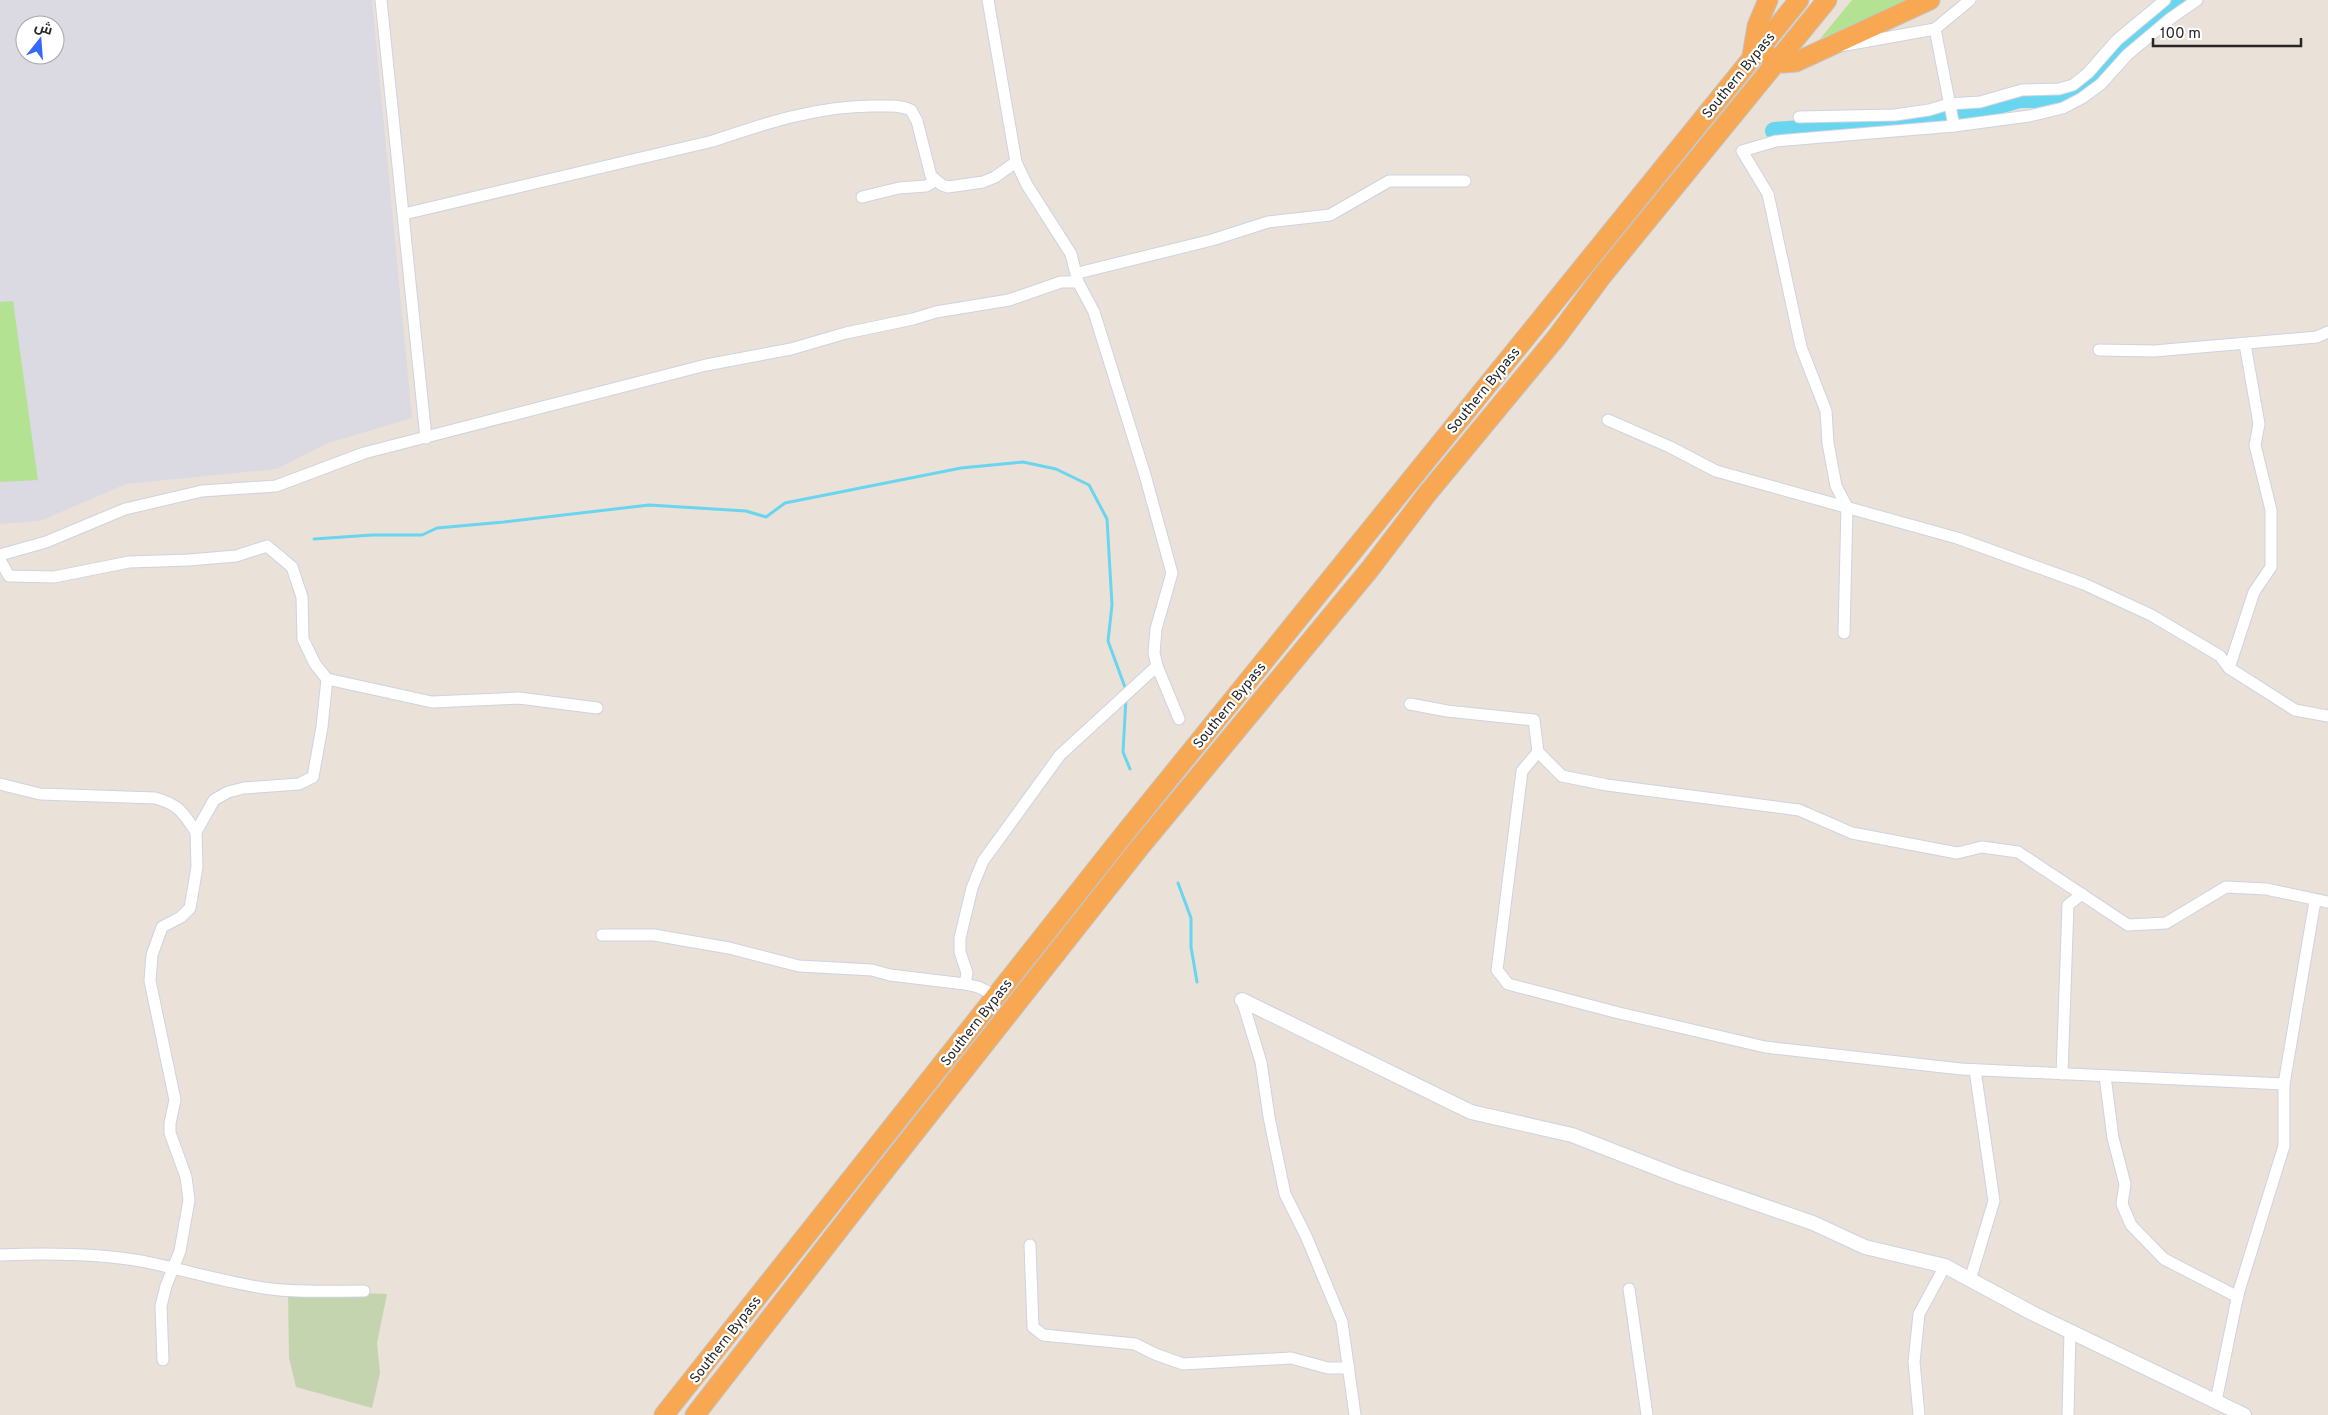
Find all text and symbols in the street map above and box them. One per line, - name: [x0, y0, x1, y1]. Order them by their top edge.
- north arrow: [15, 15, 65, 65]
- scale bar: [2153, 15, 2300, 47]
- text: ش: [32, 17, 55, 40]
- text: 100 m: [2160, 25, 2201, 44]
- street label: Southern Bypass: [1699, 29, 1779, 123]
- street label: Southern Bypass: [1444, 344, 1524, 438]
- street label: Southern Bypass: [1190, 659, 1270, 753]
- street label: Southern Bypass: [938, 976, 1017, 1070]
- street label: Southern Bypass: [687, 1293, 766, 1387]

